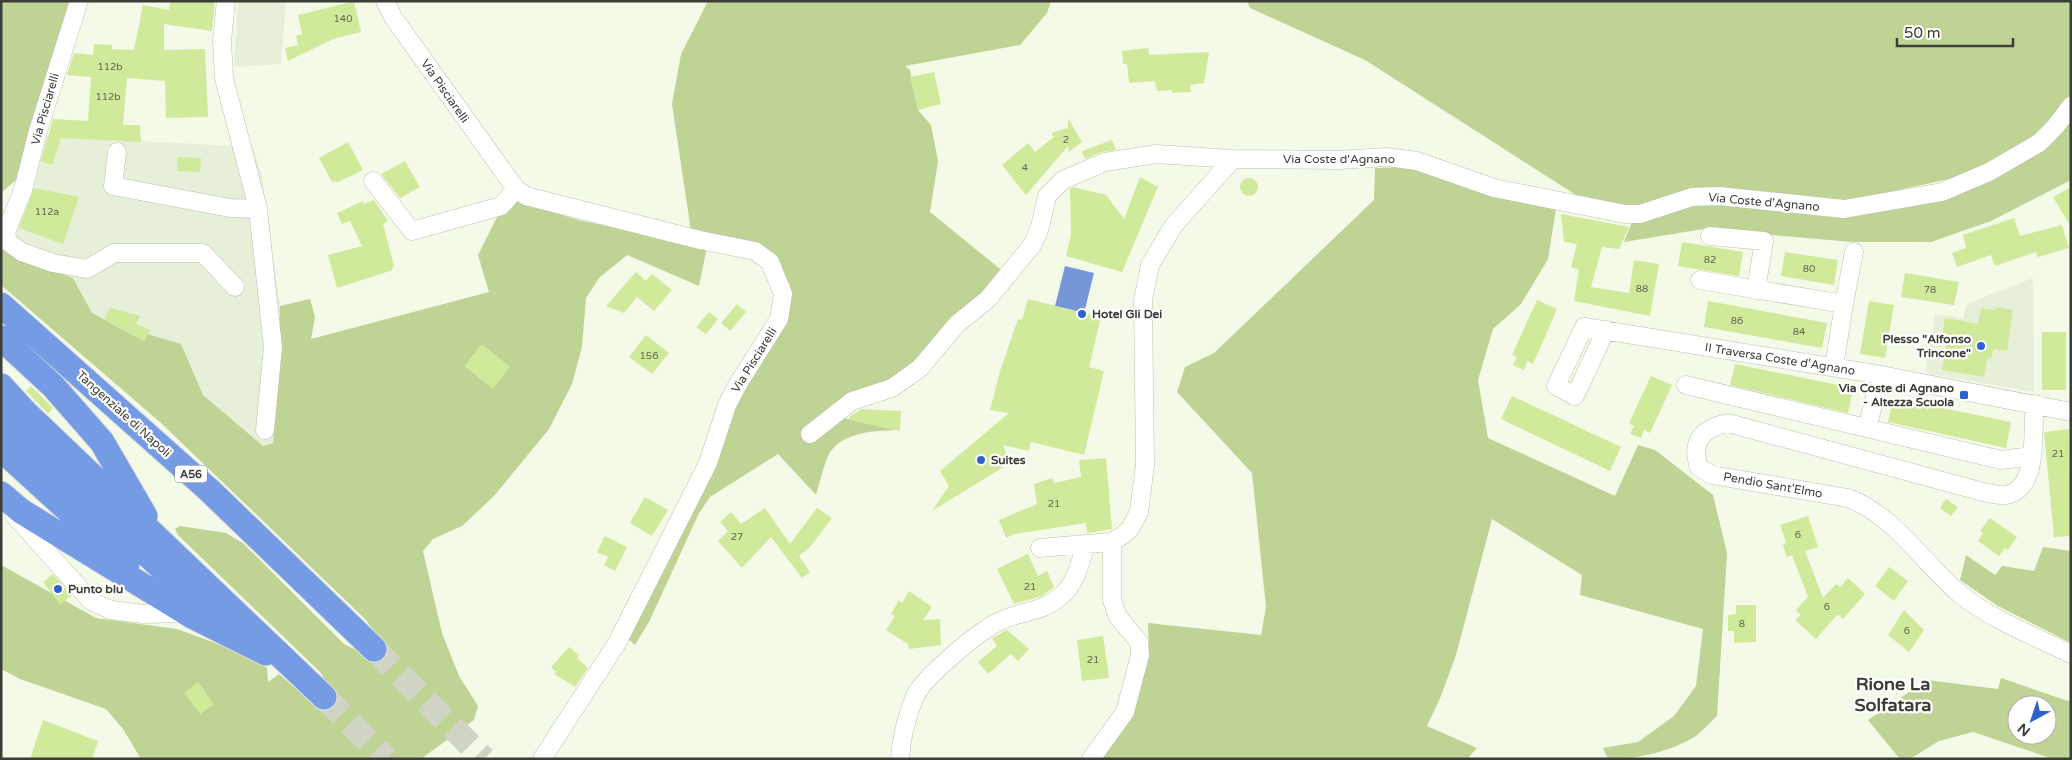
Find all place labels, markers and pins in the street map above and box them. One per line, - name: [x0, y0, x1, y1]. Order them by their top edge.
- place label: Hotel Gli Dei: [1092, 307, 1162, 321]
- marker: Hotel Gli Dei: [1076, 308, 1088, 320]
- place label: Plesso "Alfonso Trincone": [1883, 332, 1971, 360]
- marker: Plesso "Alfonso Trincone": [1975, 340, 1987, 352]
- place label: Via Coste di Agnano - Altezza Scuola: [1839, 381, 1954, 409]
- marker: Via Coste di Agnano - Altezza Scuola: [1958, 389, 1970, 401]
- place label: Suites: [991, 453, 1026, 467]
- marker: Suites: [975, 454, 987, 466]
- place label: Punto blu: [68, 582, 123, 596]
- marker: Punto blu: [52, 583, 64, 595]

